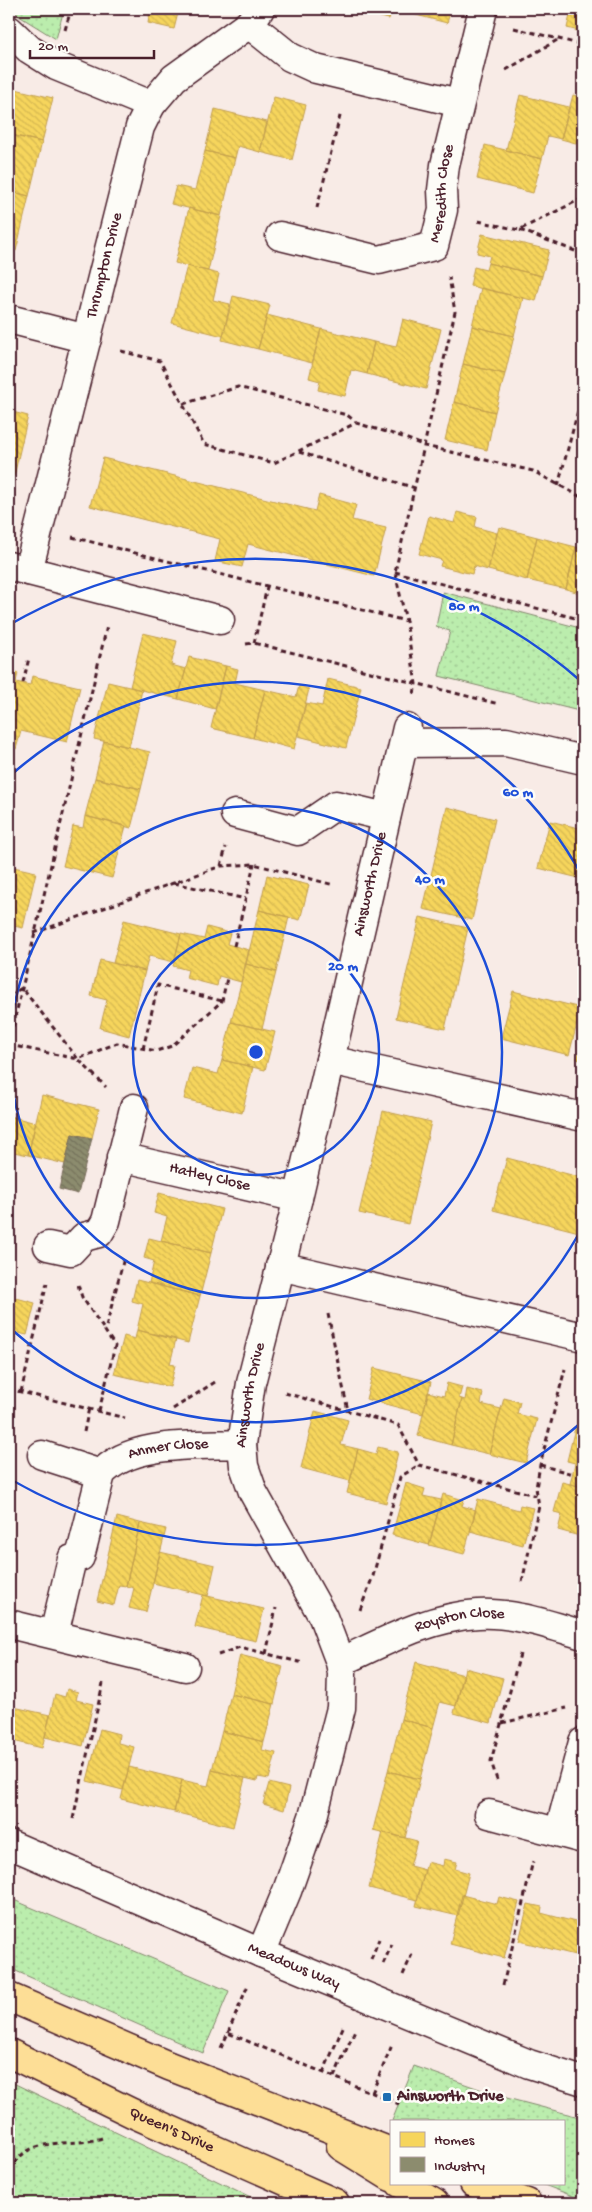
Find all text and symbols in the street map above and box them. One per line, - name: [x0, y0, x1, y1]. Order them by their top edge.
- scale bar: [30, 28, 154, 60]
- text: 20 m: [38, 38, 68, 56]
- street label: Meredith Close: [426, 142, 459, 245]
- street label: Thrumpton Drive: [82, 210, 128, 321]
- text: 80 m: [449, 598, 480, 616]
- text: 60 m: [503, 784, 534, 802]
- street label: Ainsworth Drive: [349, 829, 392, 938]
- text: 40 m: [414, 871, 445, 889]
- text: 20 m: [328, 958, 358, 976]
- centre of rings: [247, 1043, 265, 1061]
- street label: Hatley Close: [167, 1159, 253, 1196]
- street label: Ainsworth Drive: [232, 1340, 271, 1449]
- street label: Anmer Close: [126, 1435, 209, 1464]
- street label: Royston Close: [412, 1604, 506, 1637]
- street label: Meadows Way: [245, 1939, 343, 1994]
- place label: Ainsworth Drive: [396, 2088, 504, 2107]
- marker: Ainsworth Drive: [381, 2091, 393, 2103]
- street label: Queen's Drive: [126, 2103, 218, 2158]
- legend: [390, 2120, 564, 2184]
- text: Homes: [434, 2132, 475, 2150]
- text: Industry: [434, 2158, 486, 2176]

